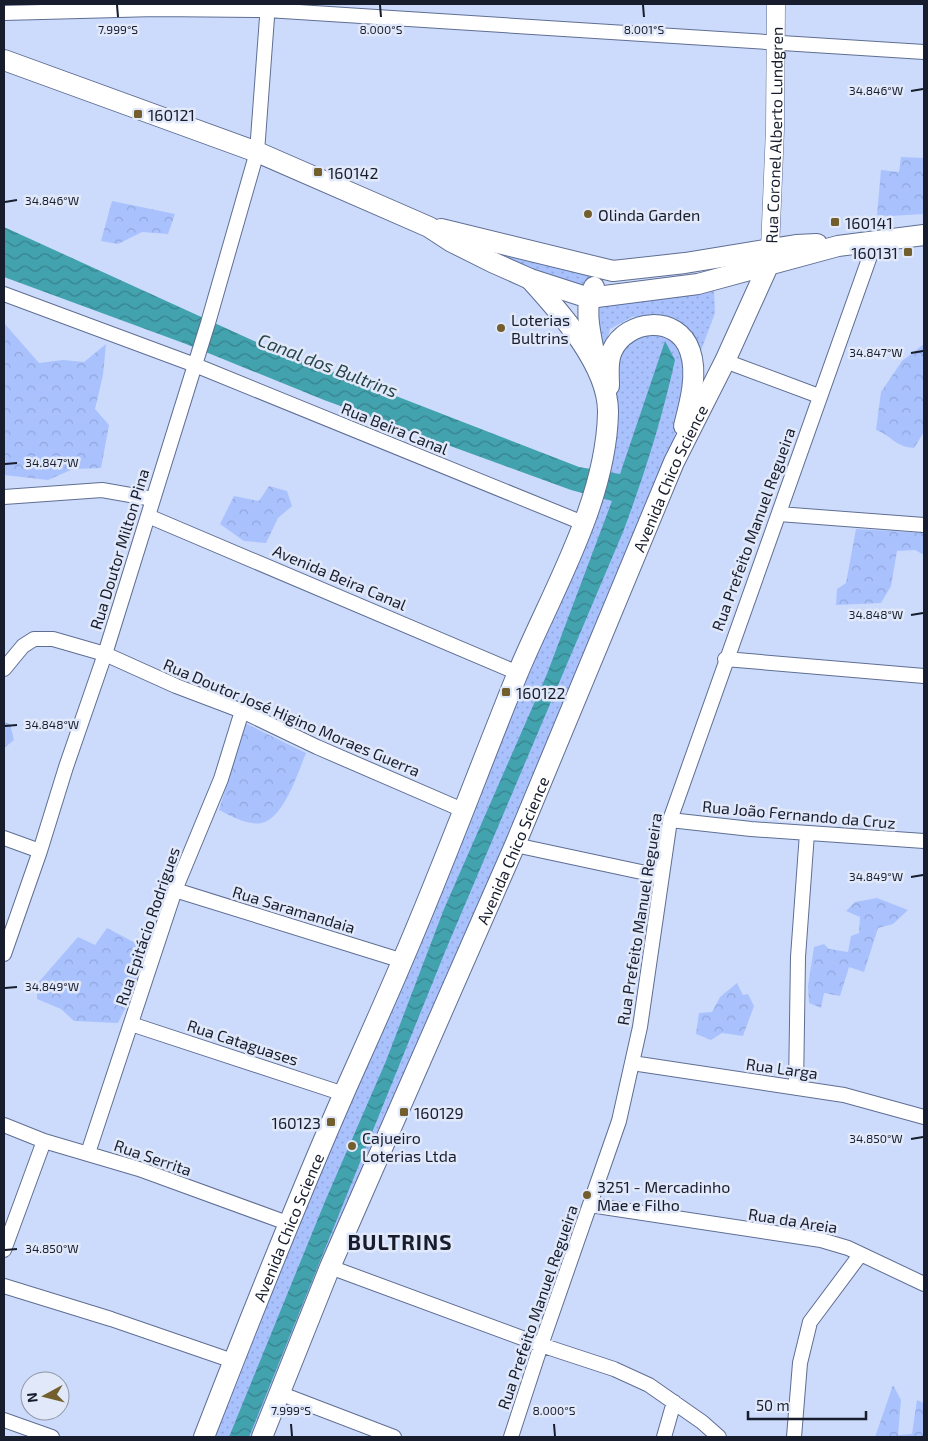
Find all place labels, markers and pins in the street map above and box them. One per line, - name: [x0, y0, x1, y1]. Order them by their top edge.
- place label: 160121: [148, 105, 195, 124]
- marker: 160121: [132, 108, 144, 120]
- place label: 160142: [328, 163, 378, 182]
- marker: 160142: [312, 166, 324, 178]
- place label: Olinda Garden: [598, 205, 700, 224]
- marker: Olinda Garden: [582, 208, 594, 220]
- place label: 160141: [845, 213, 893, 232]
- marker: 160141: [829, 216, 841, 228]
- place label: 160131: [851, 243, 898, 262]
- marker: 160131: [902, 246, 914, 258]
- place label: Loterias Bultrins: [511, 310, 570, 347]
- marker: Loterias Bultrins: [495, 322, 507, 334]
- place label: 160122: [516, 683, 566, 702]
- marker: 160122: [500, 686, 512, 698]
- place label: 160129: [414, 1103, 464, 1122]
- marker: 160129: [398, 1106, 410, 1118]
- place label: 160123: [272, 1113, 321, 1132]
- marker: 160123: [325, 1116, 337, 1128]
- place label: Cajueiro Loterias Ltda: [362, 1128, 457, 1165]
- marker: Cajueiro Loterias Ltda: [346, 1140, 358, 1152]
- place label: 3251 - Mercadinho Mae e Filho: [597, 1177, 730, 1214]
- marker: 3251 - Mercadinho Mae e Filho: [581, 1189, 593, 1201]

